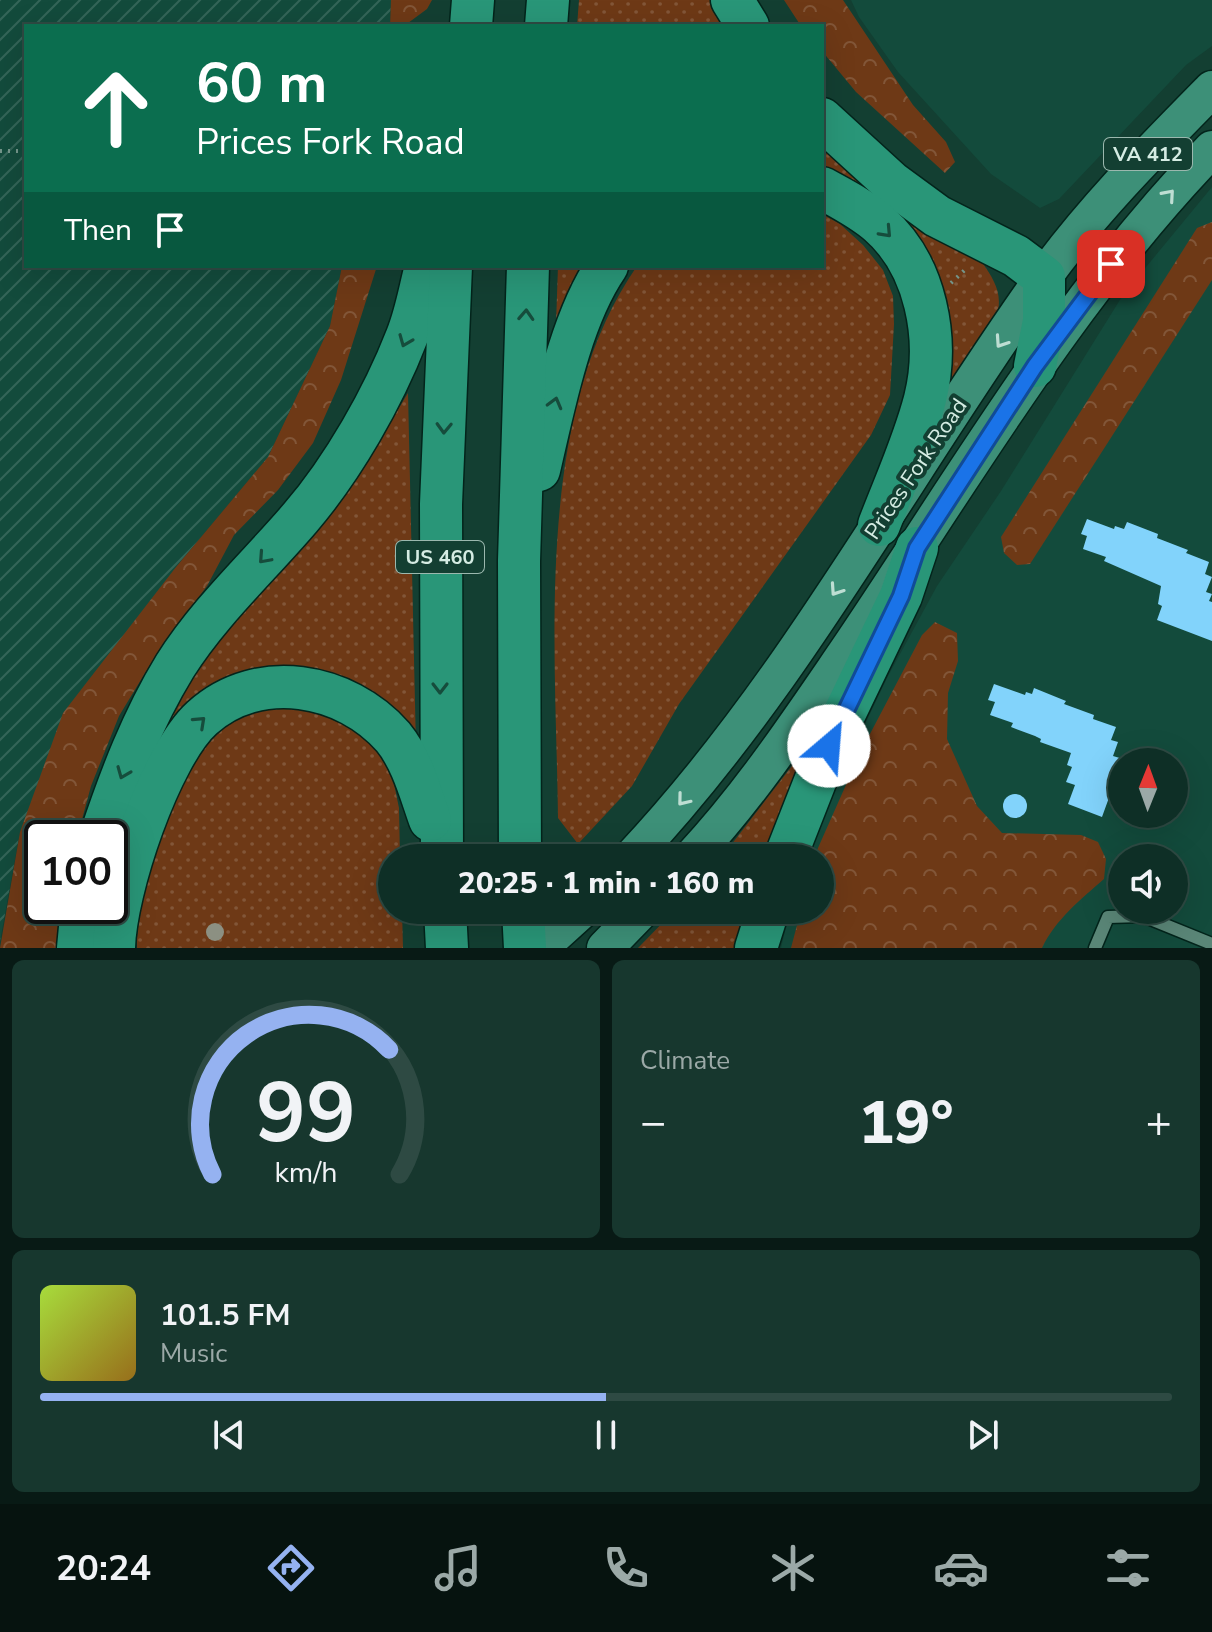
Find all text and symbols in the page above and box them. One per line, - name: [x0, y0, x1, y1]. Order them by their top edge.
- text: 60 m: [196, 45, 327, 122]
- icon: ahead: [64, 56, 168, 160]
- text: Prices Fork Road: [196, 118, 465, 167]
- road number: VA 412: [1104, 138, 1192, 170]
- one-way arrow: [1159, 189, 1174, 204]
- icon: arrive: [148, 208, 192, 252]
- text: Then: [64, 210, 132, 251]
- one-way arrow: [876, 223, 891, 237]
- pin: [1077, 230, 1145, 298]
- icon: arrive: [1089, 242, 1133, 286]
- one-way arrow: [517, 308, 534, 321]
- one-way arrow: [398, 333, 414, 347]
- one-way arrow: [995, 333, 1010, 348]
- street label: Prices Fork Road: [858, 393, 974, 545]
- one-way arrow: [545, 396, 562, 410]
- one-way arrow: [435, 422, 452, 435]
- road number: US 460: [396, 541, 484, 573]
- one-way arrow: [260, 548, 274, 563]
- one-way arrow: [830, 581, 845, 596]
- one-way arrow: [431, 682, 449, 695]
- position arrow: [787, 704, 871, 788]
- one-way arrow: [191, 717, 205, 732]
- north arrow: [1108, 748, 1188, 828]
- map controls: [1108, 748, 1188, 924]
- one-way arrow: [116, 765, 133, 779]
- one-way arrow: [679, 791, 693, 806]
- speed limit sign: 100: [24, 820, 128, 924]
- button: sound: [1108, 844, 1188, 924]
- text: 20:25 · 1 min · 160 m: [458, 863, 754, 904]
- text: Climate: [640, 1043, 730, 1078]
- text: 99: [256, 1057, 356, 1170]
- text: 19°: [858, 1082, 954, 1164]
- text: −: [640, 1093, 666, 1153]
- text: +: [1146, 1093, 1172, 1153]
- text: km/h: [275, 1153, 337, 1192]
- text: 101.5 FM: [160, 1295, 290, 1336]
- text: Music: [160, 1336, 227, 1371]
- icon: previous: [207, 1413, 251, 1457]
- icon: pause: [584, 1413, 628, 1457]
- icon: next: [961, 1413, 1005, 1457]
- icon: directions: [263, 1540, 319, 1596]
- icon: music: [430, 1540, 486, 1596]
- icon: phone: [598, 1540, 654, 1596]
- icon: climate: [765, 1540, 821, 1596]
- icon: car: [933, 1540, 989, 1596]
- icon: filters: [1100, 1540, 1156, 1596]
- text: 20:24: [56, 1544, 151, 1593]

